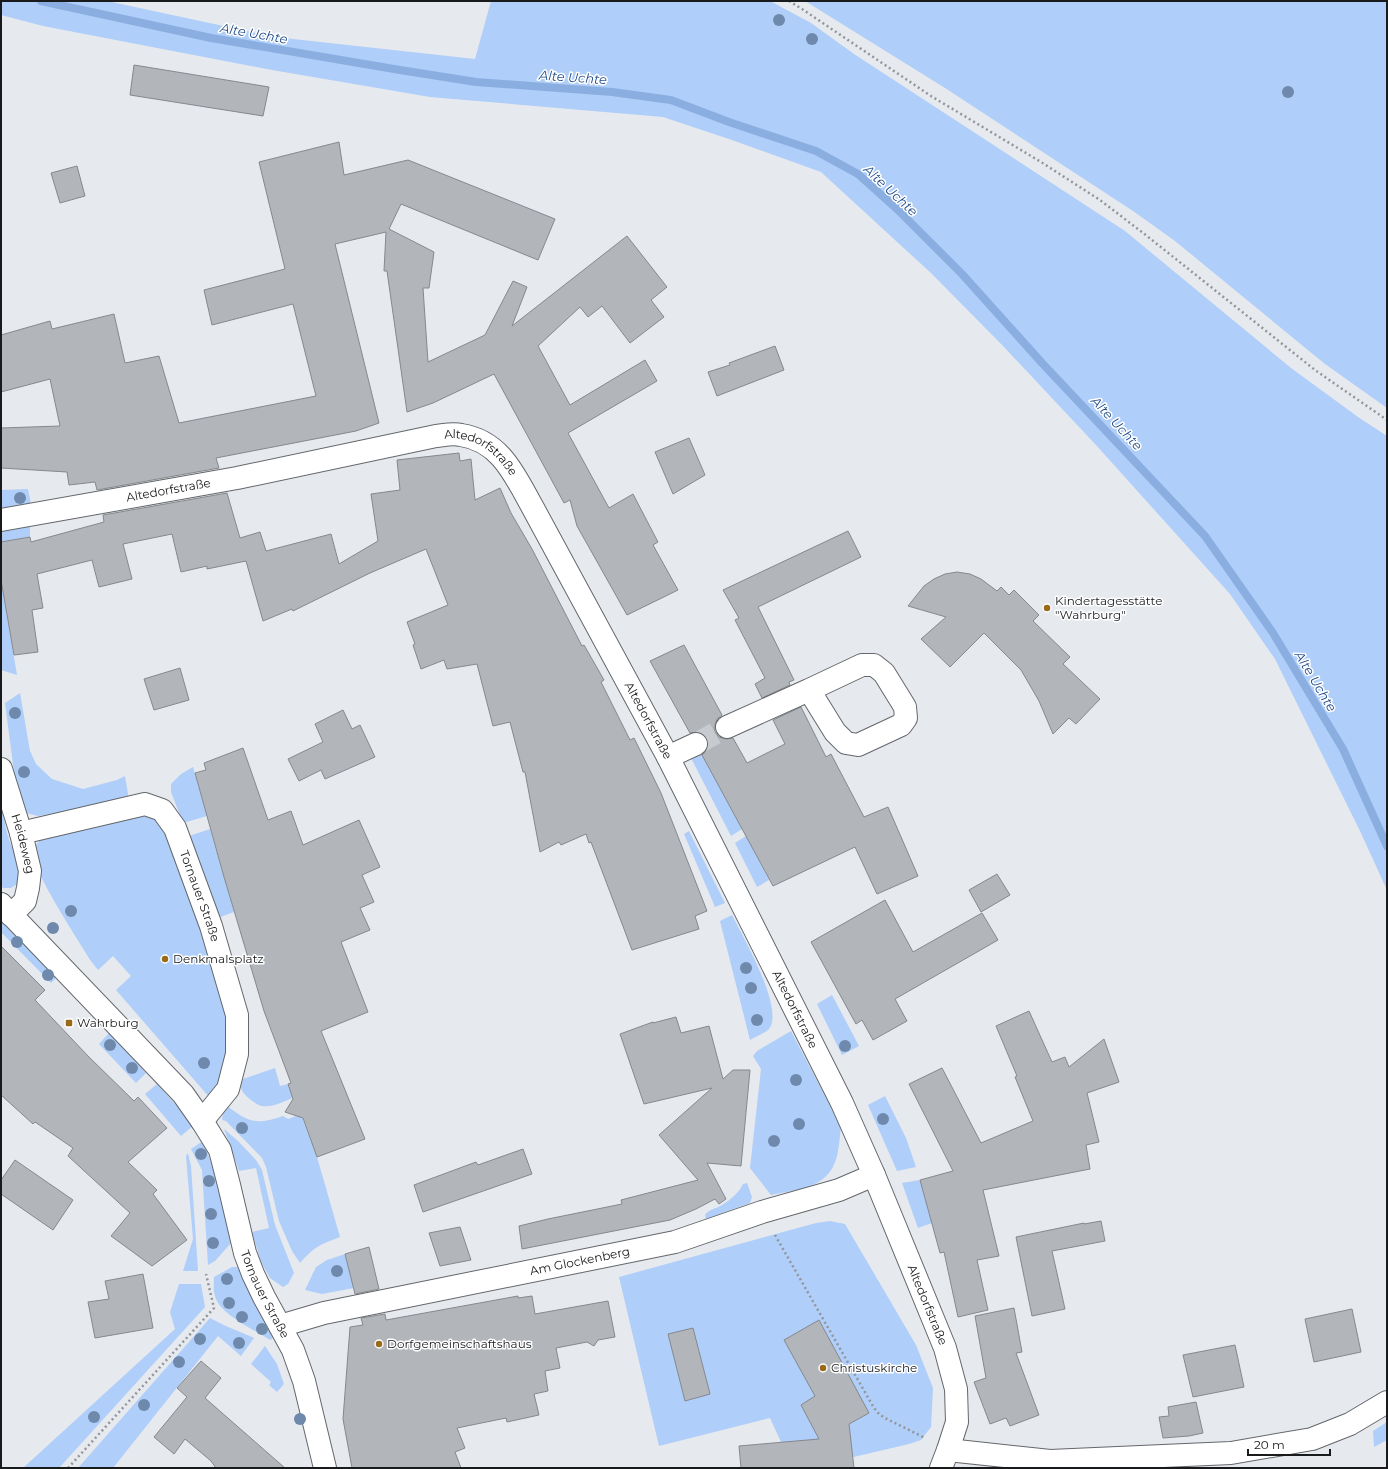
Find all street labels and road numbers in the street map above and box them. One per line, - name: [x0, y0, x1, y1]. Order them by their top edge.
- street label: Altedorfstraße: [443, 426, 521, 478]
- street label: Altedorfstraße: [125, 475, 212, 505]
- street label: Altedorfstraße: [622, 679, 676, 762]
- street label: Heideweg: [8, 812, 38, 875]
- street label: Tornauer Straße: [177, 848, 223, 943]
- street label: Altedorfstraße: [769, 968, 821, 1051]
- street label: Am Glockenberg: [528, 1243, 631, 1278]
- street label: Tornauer Straße: [238, 1248, 293, 1341]
- street label: Altedorfstraße: [905, 1262, 951, 1347]

